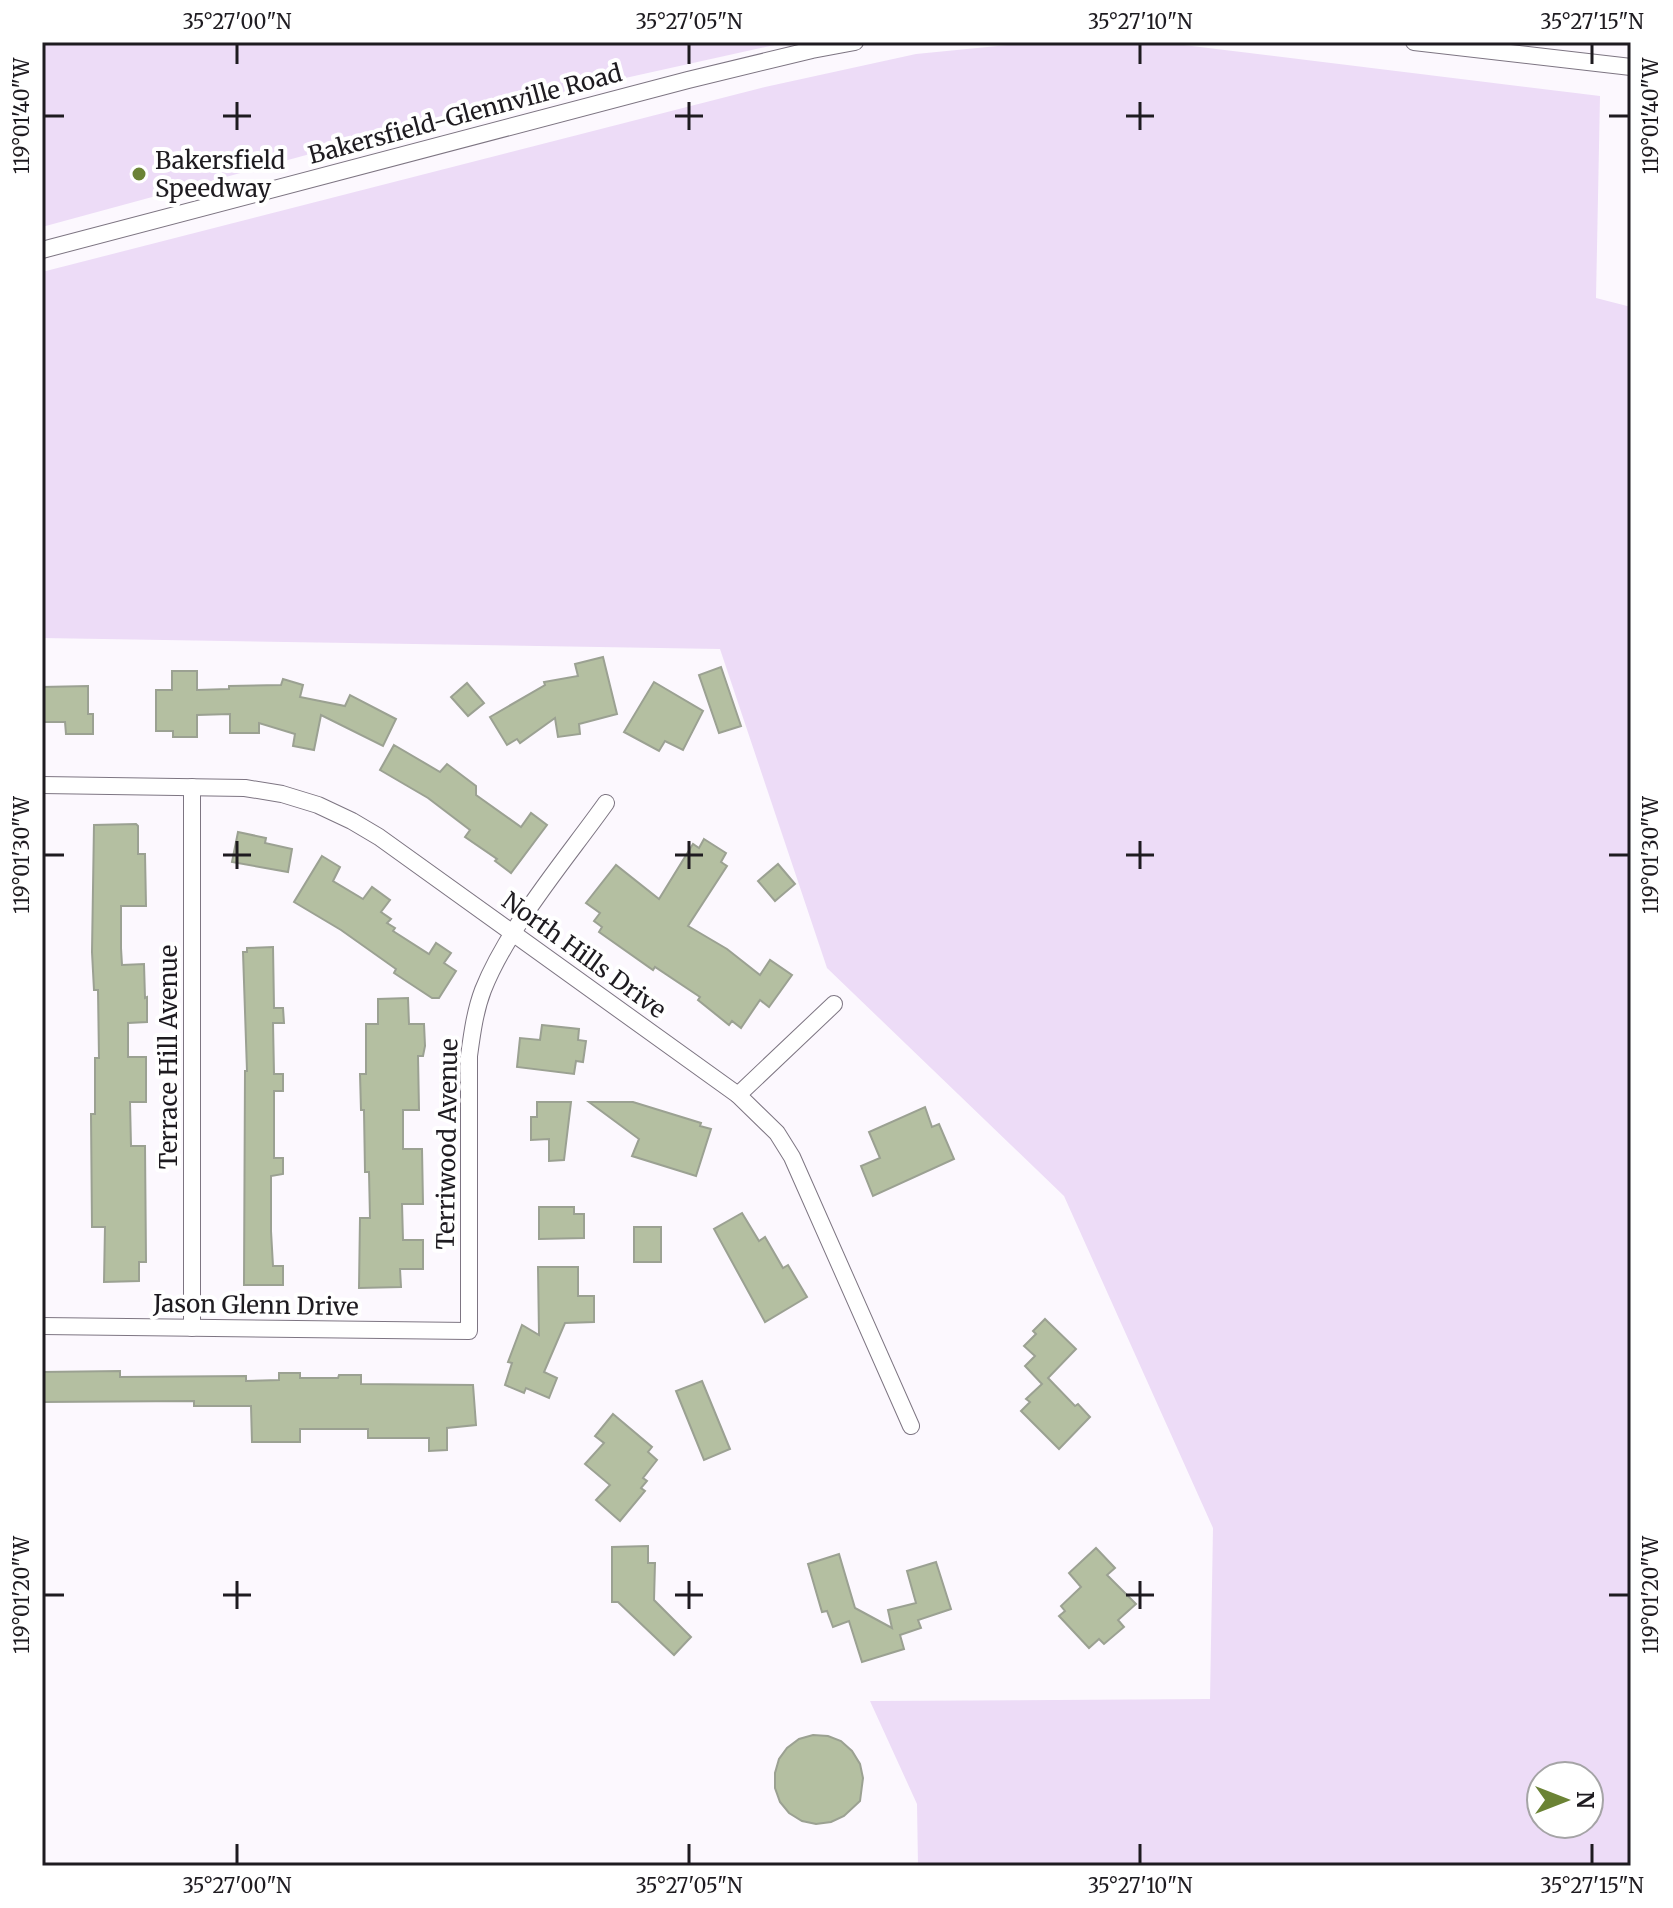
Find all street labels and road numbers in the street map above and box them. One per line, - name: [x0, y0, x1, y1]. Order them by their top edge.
- street label: Bakersfield-Glennville Road: [305, 57, 625, 171]
- street label: North Hills Drive: [496, 885, 672, 1025]
- street label: Terrace Hill Avenue: [153, 945, 184, 1169]
- street label: Terriwood Avenue: [430, 1038, 464, 1250]
- street label: Jason Glenn Drive: [152, 1288, 359, 1322]

